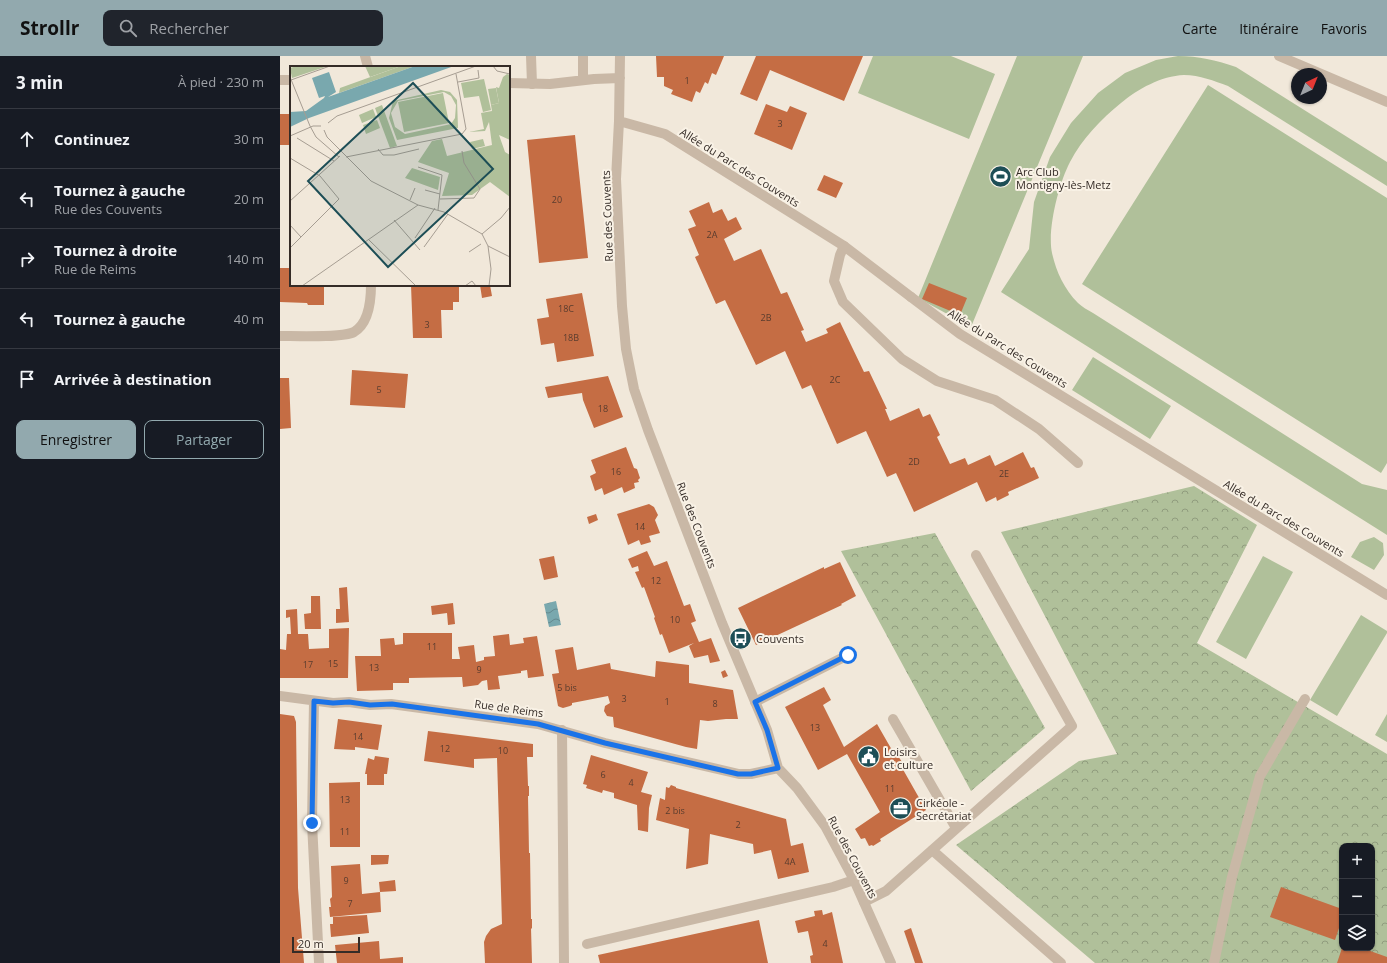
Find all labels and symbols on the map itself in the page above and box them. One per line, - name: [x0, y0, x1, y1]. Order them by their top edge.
- inset map: [290, 66, 510, 286]
- north arrow: [1291, 68, 1327, 104]
- house number: 1: [684, 74, 690, 87]
- house number: 3: [777, 117, 783, 130]
- street label: Allée du Parc des Couvents: [677, 124, 803, 210]
- sports icon: Arc Club Montigny-lès-Metz: [987, 164, 1013, 190]
- place label: Arc Club Montigny-lès-Metz: [1016, 164, 1111, 192]
- street label: Rue des Couvents: [598, 170, 616, 262]
- house number: 20: [552, 193, 562, 206]
- house number: 2A: [707, 228, 718, 241]
- house number: 18C: [558, 302, 574, 315]
- street label: Allée du Parc des Couvents: [945, 305, 1071, 391]
- house number: 2B: [761, 311, 772, 324]
- house number: 3: [424, 318, 430, 331]
- house number: 18B: [563, 331, 579, 344]
- house number: 2C: [830, 373, 841, 386]
- house number: 5: [376, 383, 382, 396]
- house number: 18: [598, 402, 608, 415]
- house number: 2D: [908, 455, 920, 468]
- house number: 16: [611, 465, 621, 478]
- house number: 2E: [999, 467, 1009, 480]
- street label: Allée du Parc des Couvents: [1221, 476, 1347, 560]
- street label: Rue des Couvents: [674, 480, 720, 570]
- house number: 14: [635, 520, 645, 533]
- house number: 12: [651, 574, 661, 587]
- house number: 10: [670, 613, 680, 626]
- bus stop icon: Couvents: [727, 625, 753, 651]
- place label: Couvents: [756, 631, 804, 646]
- house number: 11: [427, 640, 437, 653]
- route start: [839, 646, 857, 664]
- house number: 15: [328, 657, 338, 670]
- house number: 17: [303, 658, 313, 671]
- house number: 13: [369, 661, 379, 674]
- house number: 9: [476, 663, 482, 676]
- house number: 5 bis: [557, 681, 577, 694]
- house number: 3: [621, 692, 627, 705]
- house number: 1: [664, 695, 670, 708]
- street label: Rue de Reims: [474, 696, 544, 720]
- house number: 8: [712, 697, 718, 710]
- house number: 13: [810, 721, 820, 734]
- house number: 14: [353, 730, 363, 743]
- house number: 12: [440, 742, 450, 755]
- house number: 10: [498, 744, 508, 757]
- public building icon: Loisirs et culture: [855, 744, 881, 770]
- place label: Loisirs et culture: [884, 744, 933, 772]
- house number: 6: [600, 768, 606, 781]
- house number: 4: [628, 776, 634, 789]
- house number: 11: [885, 782, 895, 795]
- house number: 13: [340, 793, 350, 806]
- office icon: Cirkéole - Secrétariat: [888, 795, 914, 821]
- place label: Cirkéole - Secrétariat: [916, 795, 972, 823]
- house number: 2 bis: [665, 804, 685, 817]
- street label: Rue des Couvents: [825, 813, 881, 901]
- route end: [303, 814, 321, 832]
- house number: 2: [735, 818, 741, 831]
- house number: 11: [340, 825, 350, 838]
- house number: 4A: [785, 855, 796, 868]
- house number: 9: [343, 874, 349, 887]
- house number: 7: [347, 897, 353, 910]
- scale bar: [292, 935, 360, 954]
- house number: 4: [822, 937, 828, 950]

